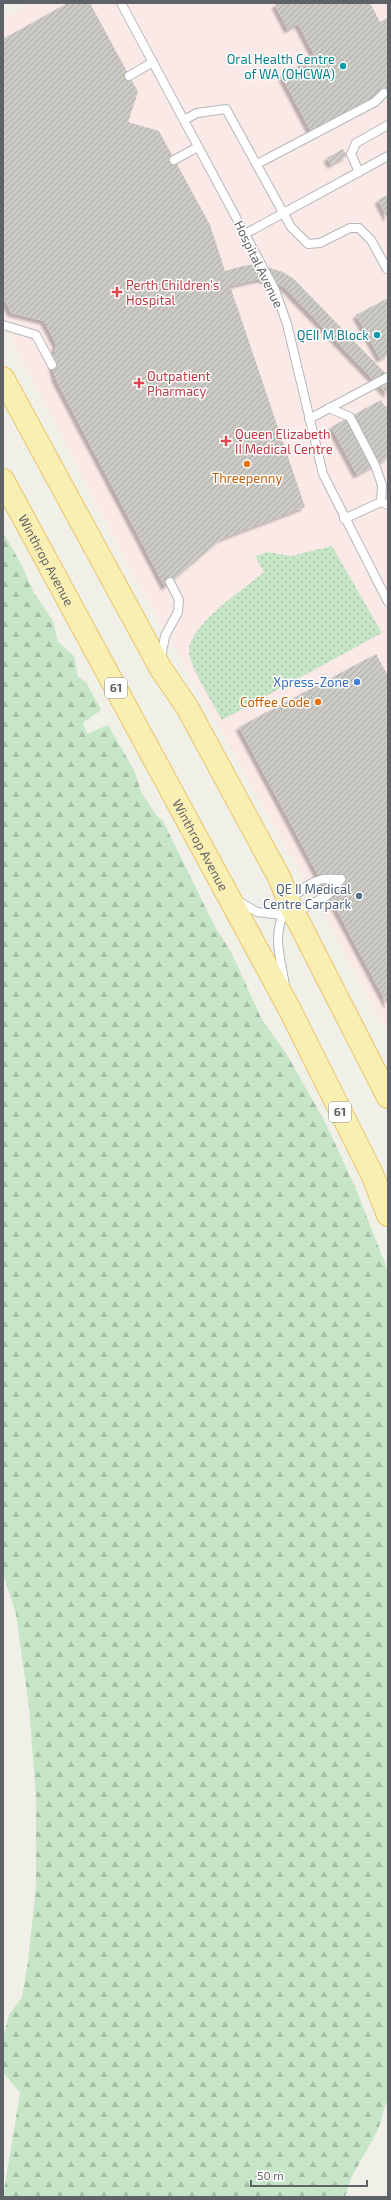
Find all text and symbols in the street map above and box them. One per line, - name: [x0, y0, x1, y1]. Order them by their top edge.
- place label: Oral Health Centre of WA (OHCWA): [227, 51, 335, 82]
- marker: Oral Health Centre of WA (OHCWA): [338, 61, 348, 71]
- street label: Hospital Avenue: [231, 218, 287, 310]
- place label: Perth Children's Hospital: [126, 277, 219, 308]
- marker: Perth Children's Hospital: [111, 286, 123, 298]
- place label: QEII M Block: [297, 327, 369, 343]
- marker: QEII M Block: [372, 330, 382, 340]
- place label: Outpatient Pharmacy: [147, 368, 210, 399]
- marker: Outpatient Pharmacy: [134, 378, 144, 388]
- place label: Queen Elizabeth II Medical Centre: [235, 426, 333, 457]
- marker: Queen Elizabeth II Medical Centre: [220, 435, 232, 447]
- marker: Threepenny: [242, 459, 252, 469]
- place label: Threepenny: [212, 470, 282, 486]
- street label: Winthrop Avenue: [15, 511, 78, 609]
- place label: Xpress-Zone: [273, 674, 349, 690]
- marker: Xpress-Zone: [352, 677, 362, 687]
- road number: 61: [105, 678, 127, 698]
- place label: Coffee Code: [240, 694, 310, 710]
- marker: Coffee Code: [313, 697, 323, 707]
- street label: Winthrop Avenue: [169, 796, 232, 894]
- place label: QE II Medical Centre Carpark: [263, 881, 351, 912]
- marker: QE II Medical Centre Carpark: [354, 891, 364, 901]
- road number: 61: [329, 1102, 351, 1122]
- scale bar: [251, 2162, 367, 2188]
- text: 50 m: [257, 2168, 284, 2182]

